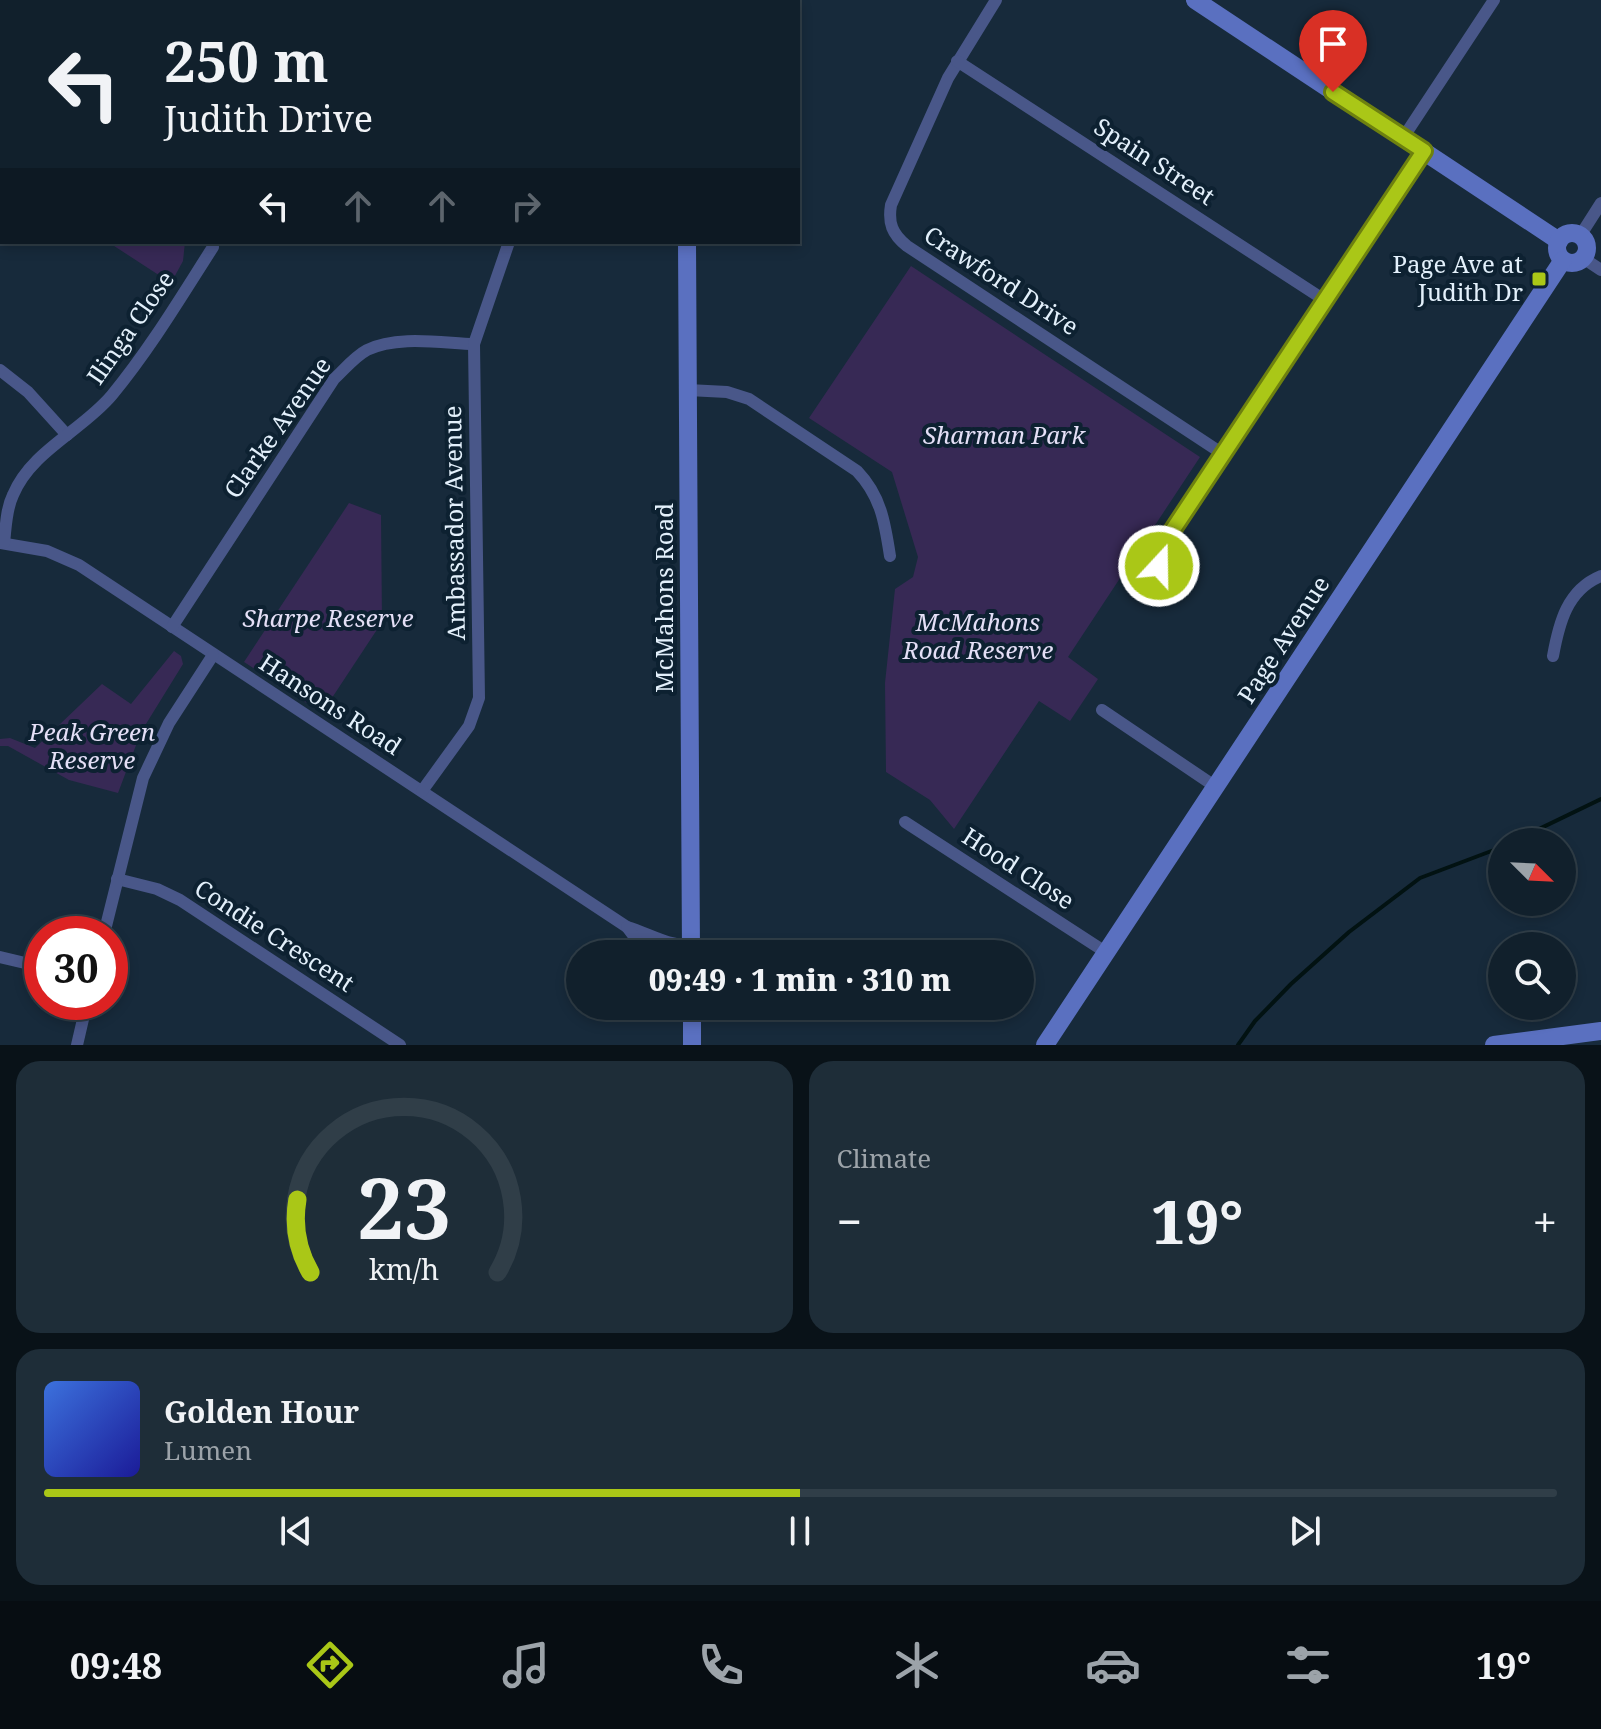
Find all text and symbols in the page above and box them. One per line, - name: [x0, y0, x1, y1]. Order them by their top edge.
- pin: [1299, 10, 1367, 92]
- text: 250 m: [164, 22, 329, 98]
- icon: arrive: [1311, 22, 1355, 66]
- icon: left: [32, 32, 136, 136]
- text: Judith Drive: [164, 94, 373, 143]
- street label: Spain Street: [1088, 109, 1222, 212]
- icon: left: [252, 184, 296, 228]
- icon: ahead: [336, 184, 380, 228]
- icon: ahead: [420, 184, 464, 228]
- icon: right: [504, 184, 548, 228]
- street label: Crawford Drive: [918, 217, 1085, 342]
- place label: Page Ave at Judith Dr: [1393, 247, 1523, 308]
- street label: Ilinga Close: [78, 264, 181, 391]
- marker: Page Ave at Judith Dr: [1530, 270, 1548, 288]
- street label: Clarke Avenue: [216, 350, 338, 504]
- street label: Ambassador Avenue: [435, 405, 472, 641]
- park label: Sharman Park: [923, 418, 1086, 451]
- street label: McMahons Road: [647, 503, 680, 693]
- position arrow: [1117, 524, 1201, 608]
- street label: Page Avenue: [1229, 569, 1336, 709]
- park label: Sharpe Reserve: [242, 601, 414, 634]
- park label: McMahons Road Reserve: [902, 605, 1053, 666]
- street label: Hansons Road: [253, 645, 408, 762]
- park label: Peak Green Reserve: [28, 715, 155, 776]
- street label: Hood Close: [956, 819, 1081, 916]
- north arrow: [1488, 828, 1576, 916]
- map controls: [1488, 828, 1576, 1020]
- street label: Condie Crescent: [189, 871, 361, 999]
- speed limit sign: 30: [24, 916, 128, 1020]
- button: search: [1488, 932, 1576, 1020]
- text: 09:49 · 1 min · 310 m: [649, 959, 951, 1000]
- text: Climate: [837, 1140, 931, 1176]
- text: 23: [357, 1150, 451, 1263]
- text: 19°: [1151, 1180, 1243, 1262]
- text: −: [837, 1191, 862, 1251]
- text: +: [1532, 1191, 1557, 1251]
- text: km/h: [369, 1249, 439, 1288]
- text: Golden Hour: [164, 1391, 359, 1432]
- text: Lumen: [164, 1432, 252, 1468]
- icon: previous: [274, 1509, 318, 1553]
- icon: pause: [778, 1509, 822, 1553]
- icon: next: [1283, 1509, 1327, 1553]
- icon: directions: [302, 1637, 358, 1693]
- icon: music: [498, 1637, 554, 1693]
- icon: phone: [693, 1637, 749, 1693]
- icon: climate: [889, 1637, 945, 1693]
- icon: car: [1085, 1637, 1141, 1693]
- icon: filters: [1280, 1637, 1336, 1693]
- text: 09:48: [70, 1641, 162, 1690]
- text: 19°: [1476, 1641, 1531, 1690]

